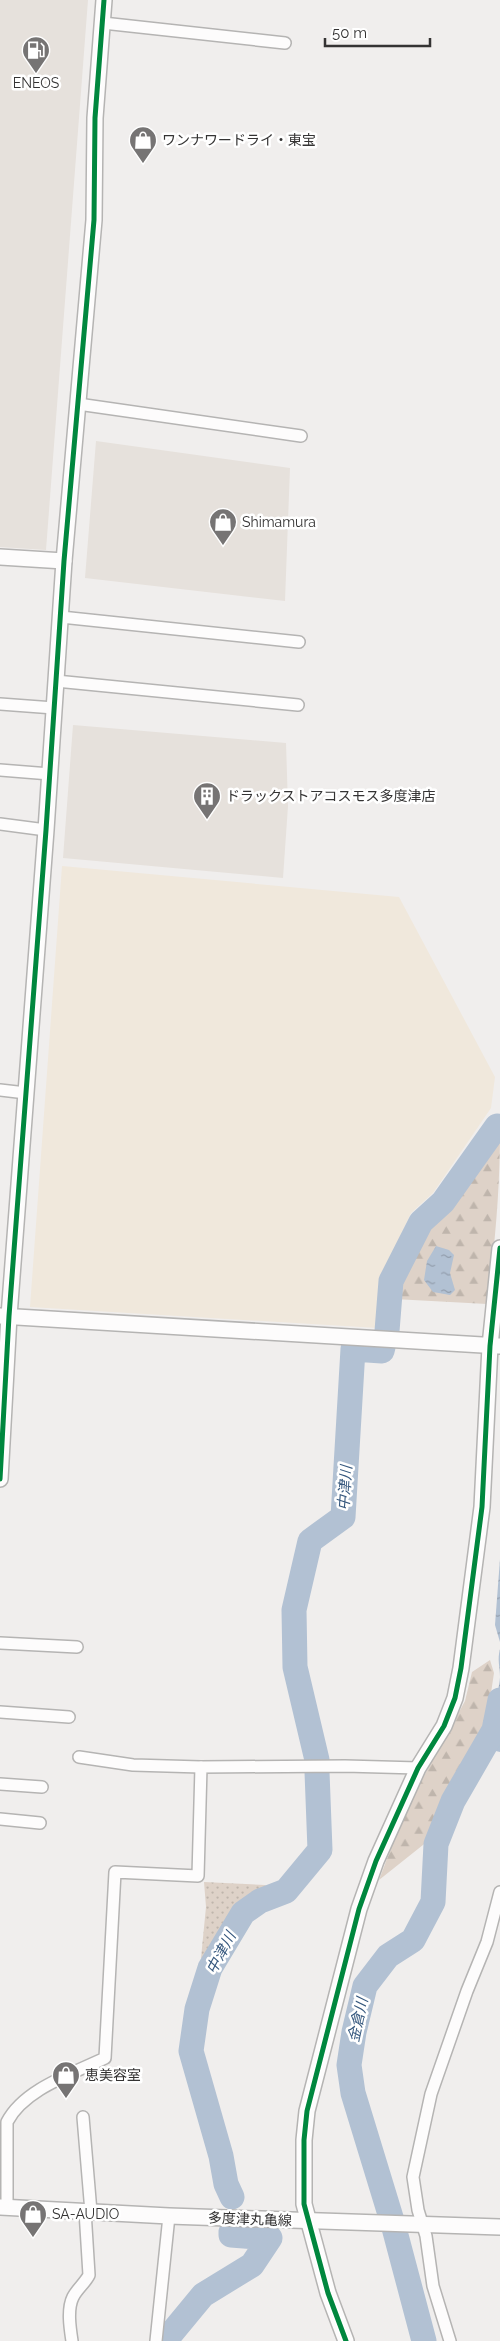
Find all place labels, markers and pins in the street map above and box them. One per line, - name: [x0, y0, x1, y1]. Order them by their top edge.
- fuel station icon: ENEOS: [21, 35, 51, 74]
- place label: ENEOS: [13, 75, 60, 91]
- shop icon: ワンナワードライ・東宝: [128, 125, 158, 164]
- place label: ワンナワードライ・東宝: [162, 132, 316, 148]
- shop icon: Shimamura: [208, 507, 238, 546]
- place label: Shimamura: [242, 514, 316, 530]
- building icon: ドラックストアコスモス多度津店: [192, 781, 222, 820]
- place label: ドラックストアコスモス多度津店: [226, 788, 436, 804]
- shop icon: 恵美容室: [51, 2060, 81, 2099]
- place label: 恵美容室: [85, 2067, 141, 2083]
- shop icon: SA-AUDIO: [18, 2199, 48, 2238]
- place label: SA-AUDIO: [52, 2206, 119, 2222]

